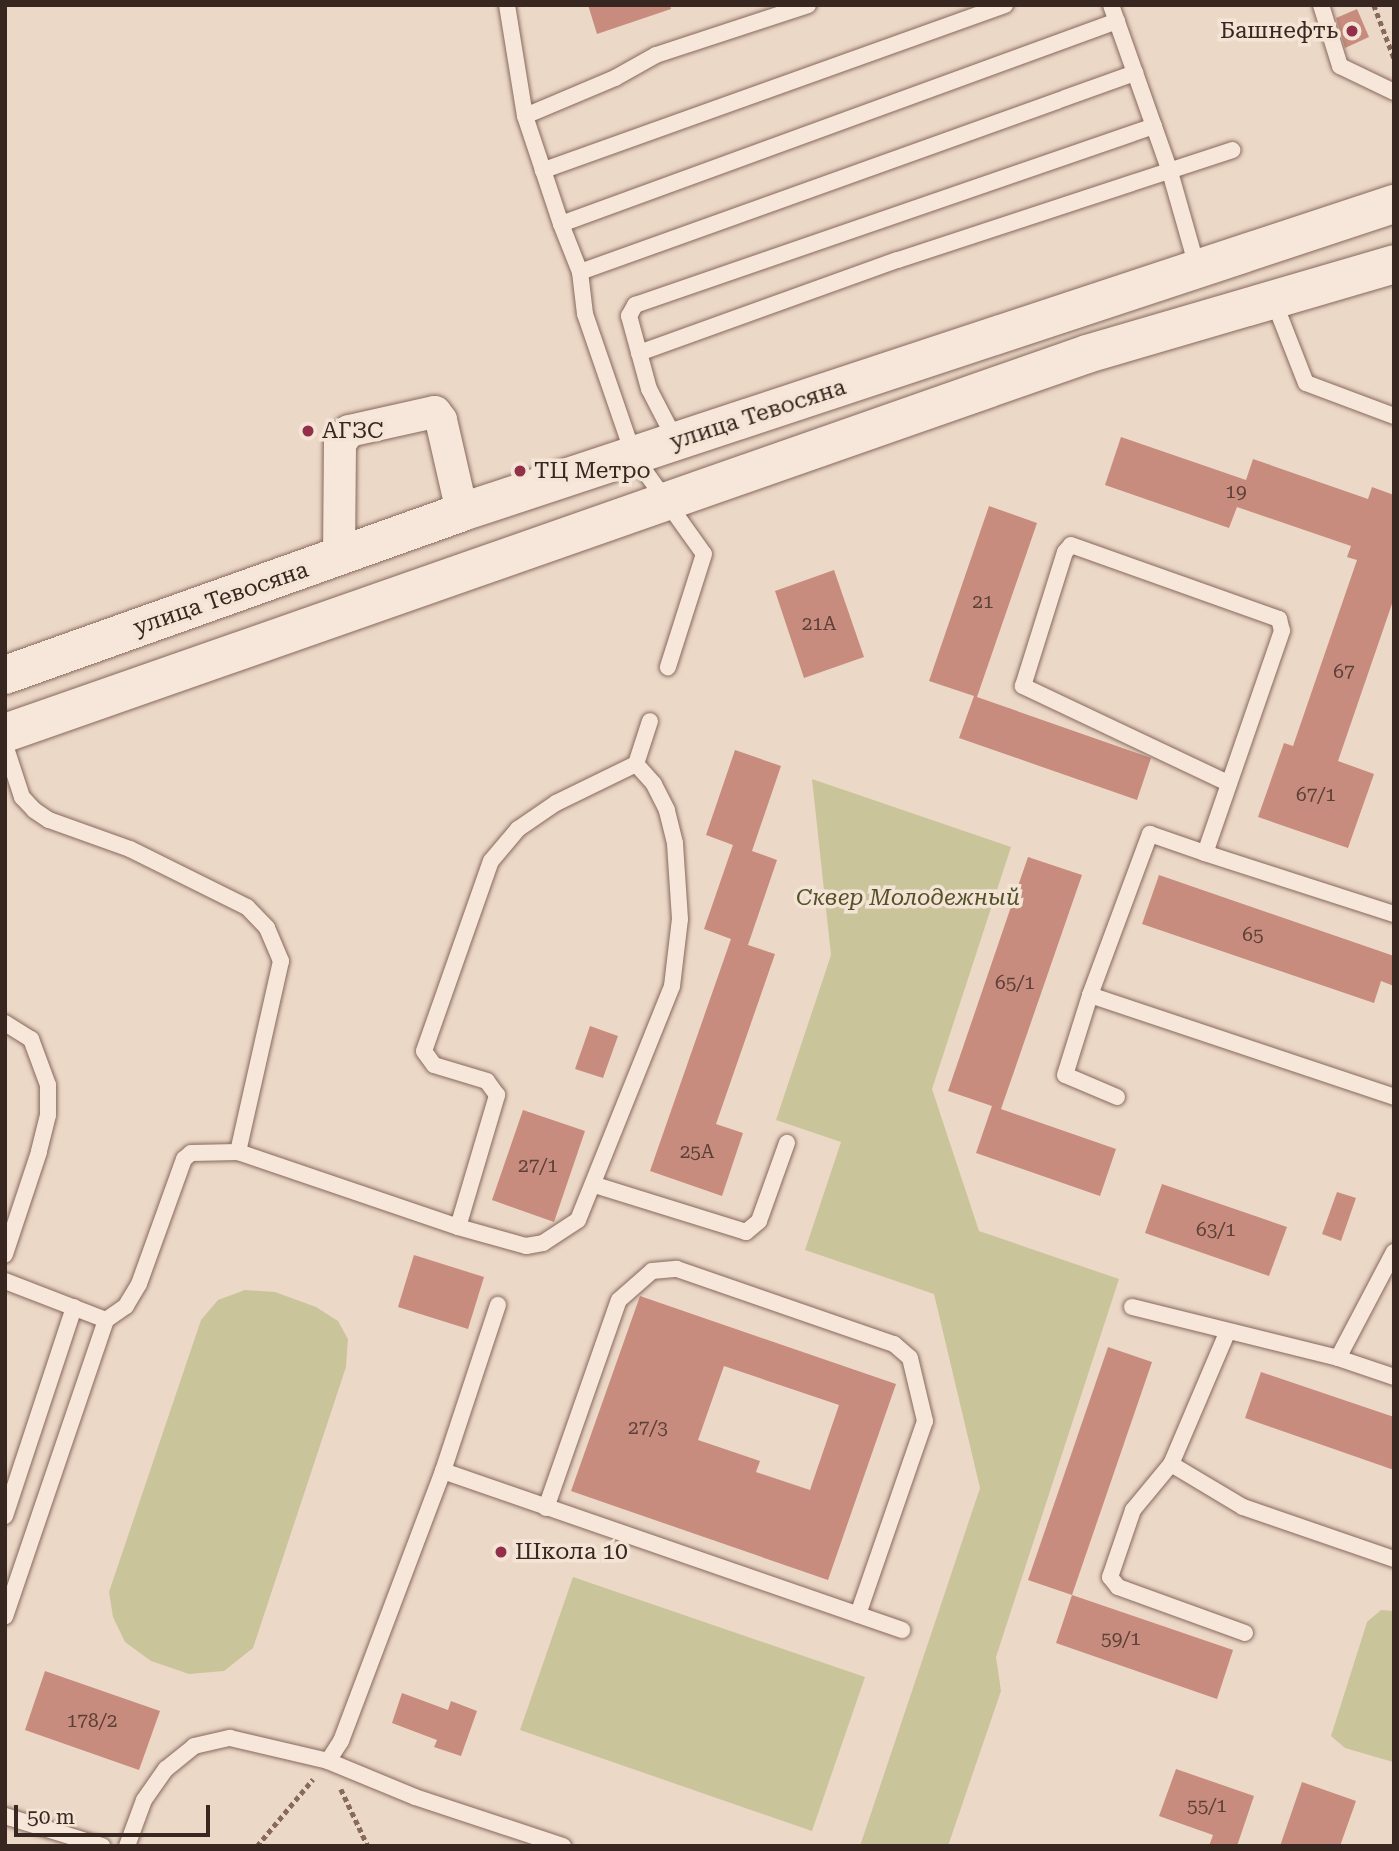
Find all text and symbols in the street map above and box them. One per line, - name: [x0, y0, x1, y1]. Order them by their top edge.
- place label: Башнефть: [1220, 17, 1338, 45]
- marker: Башнефть: [1344, 23, 1360, 39]
- street label: улица Тевосяна: [667, 374, 849, 456]
- place label: АГЗС: [322, 417, 384, 445]
- marker: АГЗС: [300, 423, 316, 439]
- place label: ТЦ Метро: [534, 457, 651, 485]
- marker: ТЦ Метро: [512, 463, 528, 479]
- house number: 19: [1225, 481, 1247, 503]
- street label: улица Тевосяна: [130, 556, 312, 642]
- house number: 21: [972, 591, 994, 613]
- house number: 21А: [802, 613, 836, 635]
- house number: 67: [1333, 661, 1355, 683]
- house number: 67/1: [1296, 784, 1336, 806]
- park label: Сквер Молодежный: [796, 884, 1020, 912]
- house number: 65: [1242, 924, 1264, 946]
- house number: 65/1: [995, 972, 1035, 994]
- house number: 25А: [680, 1141, 714, 1163]
- house number: 27/1: [518, 1155, 558, 1177]
- house number: 63/1: [1196, 1219, 1236, 1241]
- house number: 27/3: [628, 1417, 668, 1439]
- place label: Школа 10: [515, 1538, 628, 1566]
- marker: Школа 10: [493, 1544, 509, 1560]
- house number: 59/1: [1101, 1628, 1141, 1650]
- house number: 178/2: [67, 1710, 117, 1732]
- scale bar: [18, 1792, 214, 1836]
- house number: 55/1: [1187, 1795, 1227, 1817]
- text: 50 m: [27, 1805, 75, 1829]

